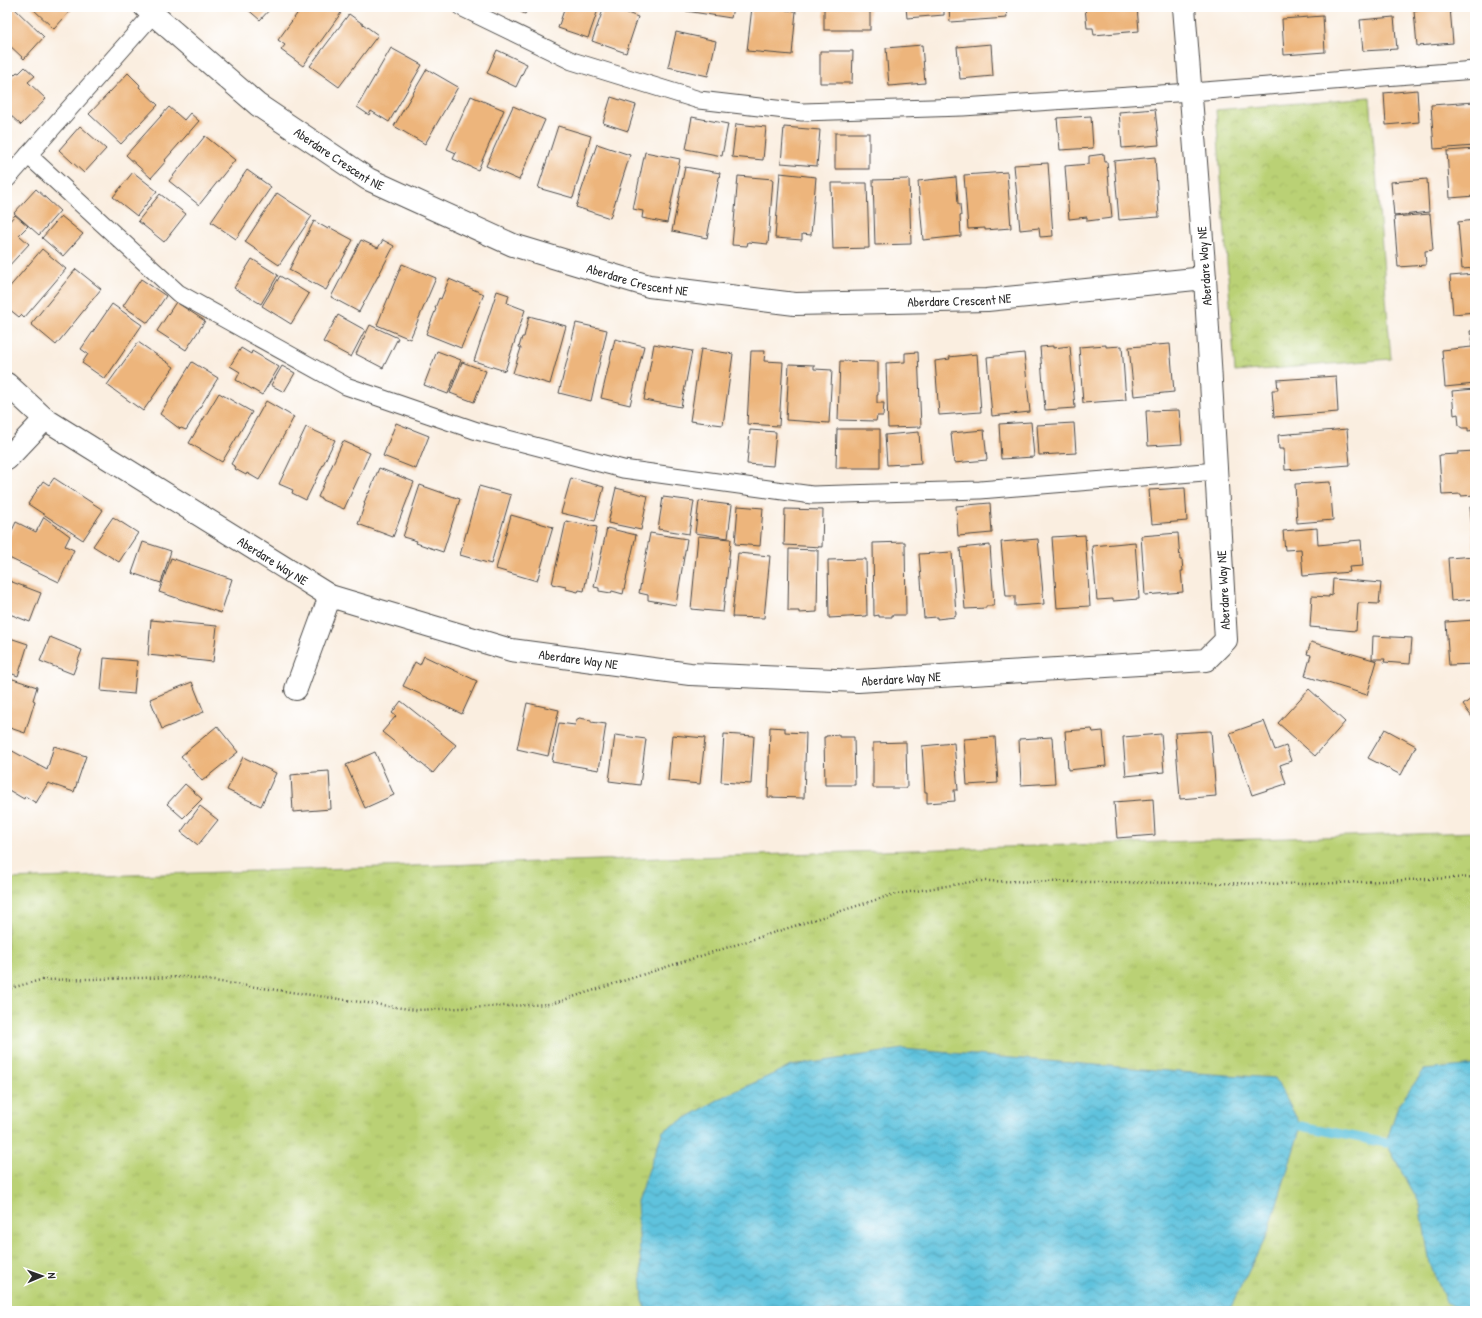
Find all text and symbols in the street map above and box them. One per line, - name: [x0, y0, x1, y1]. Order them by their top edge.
- street label: Aberdare Crescent NE: [291, 123, 387, 194]
- street label: Aberdare Way NE: [1192, 225, 1216, 306]
- street label: Aberdare Crescent NE: [585, 259, 690, 300]
- street label: Aberdare Crescent NE: [907, 289, 1012, 311]
- street label: Aberdare Way NE: [234, 532, 312, 589]
- street label: Aberdare Way NE: [1212, 550, 1234, 630]
- street label: Aberdare Way NE: [538, 645, 619, 673]
- street label: Aberdare Way NE: [861, 667, 942, 690]
- north arrow: [22, 1256, 62, 1296]
- text: N: [45, 1272, 59, 1279]

